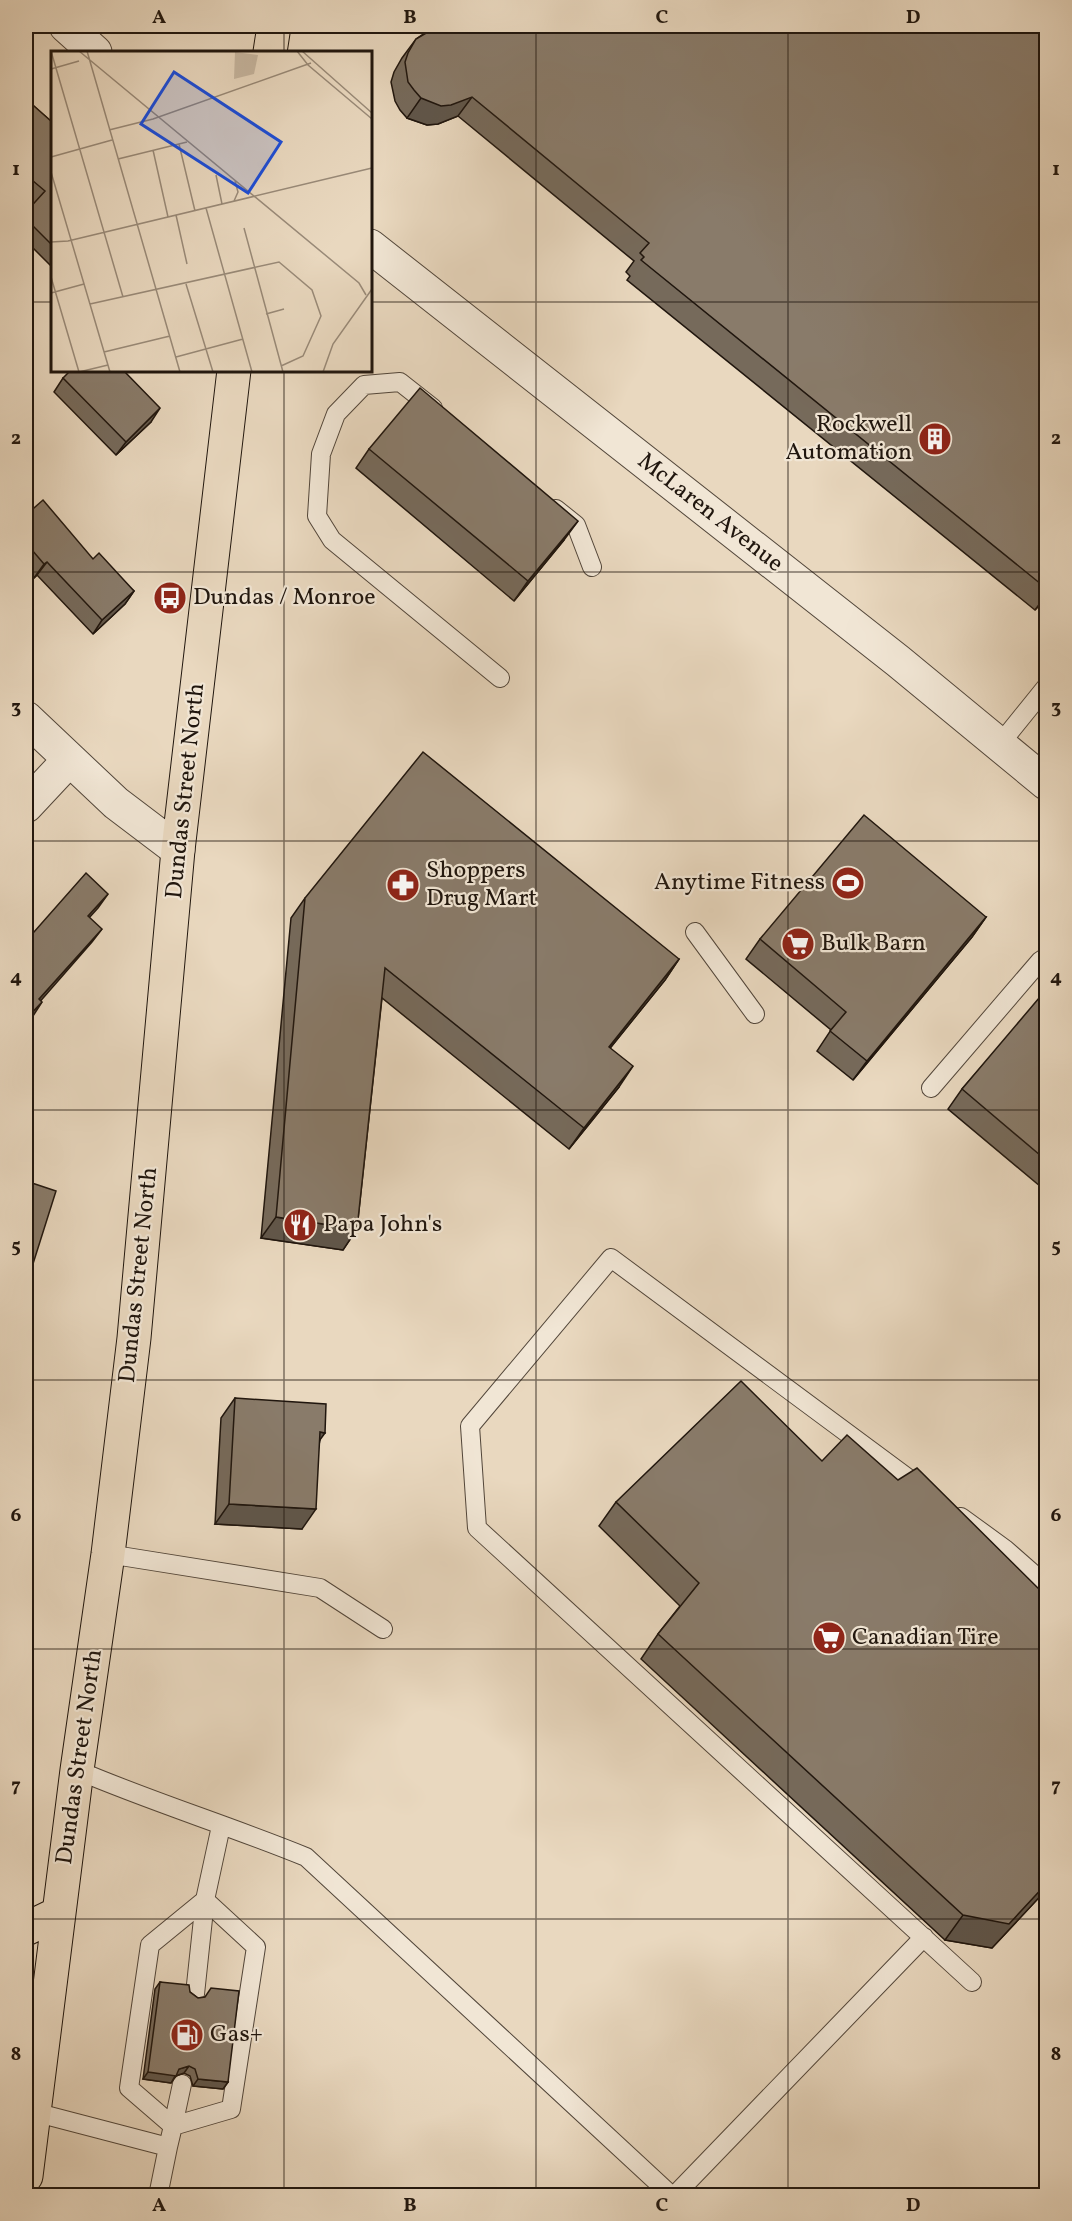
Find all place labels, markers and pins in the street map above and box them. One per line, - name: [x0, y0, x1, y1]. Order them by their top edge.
- place label: Rockwell Automation: [786, 408, 912, 470]
- building icon: Rockwell Automation: [917, 421, 953, 457]
- bus stop icon: Dundas / Monroe: [152, 580, 188, 616]
- place label: Dundas / Monroe: [193, 581, 376, 615]
- place label: Shoppers Drug Mart: [426, 854, 537, 916]
- sports icon: Anytime Fitness: [830, 865, 866, 901]
- place label: Anytime Fitness: [654, 866, 825, 900]
- pharmacy icon: Shoppers Drug Mart: [385, 867, 421, 903]
- supermarket icon: Bulk Barn: [780, 926, 816, 962]
- place label: Bulk Barn: [821, 927, 926, 961]
- restaurant icon: Papa John's: [282, 1207, 318, 1243]
- place label: Papa John's: [323, 1208, 442, 1242]
- supermarket icon: Canadian Tire: [811, 1620, 847, 1656]
- place label: Canadian Tire: [852, 1621, 999, 1655]
- fuel station icon: Gas+: [169, 2017, 205, 2053]
- place label: Gas+: [210, 2018, 263, 2052]

